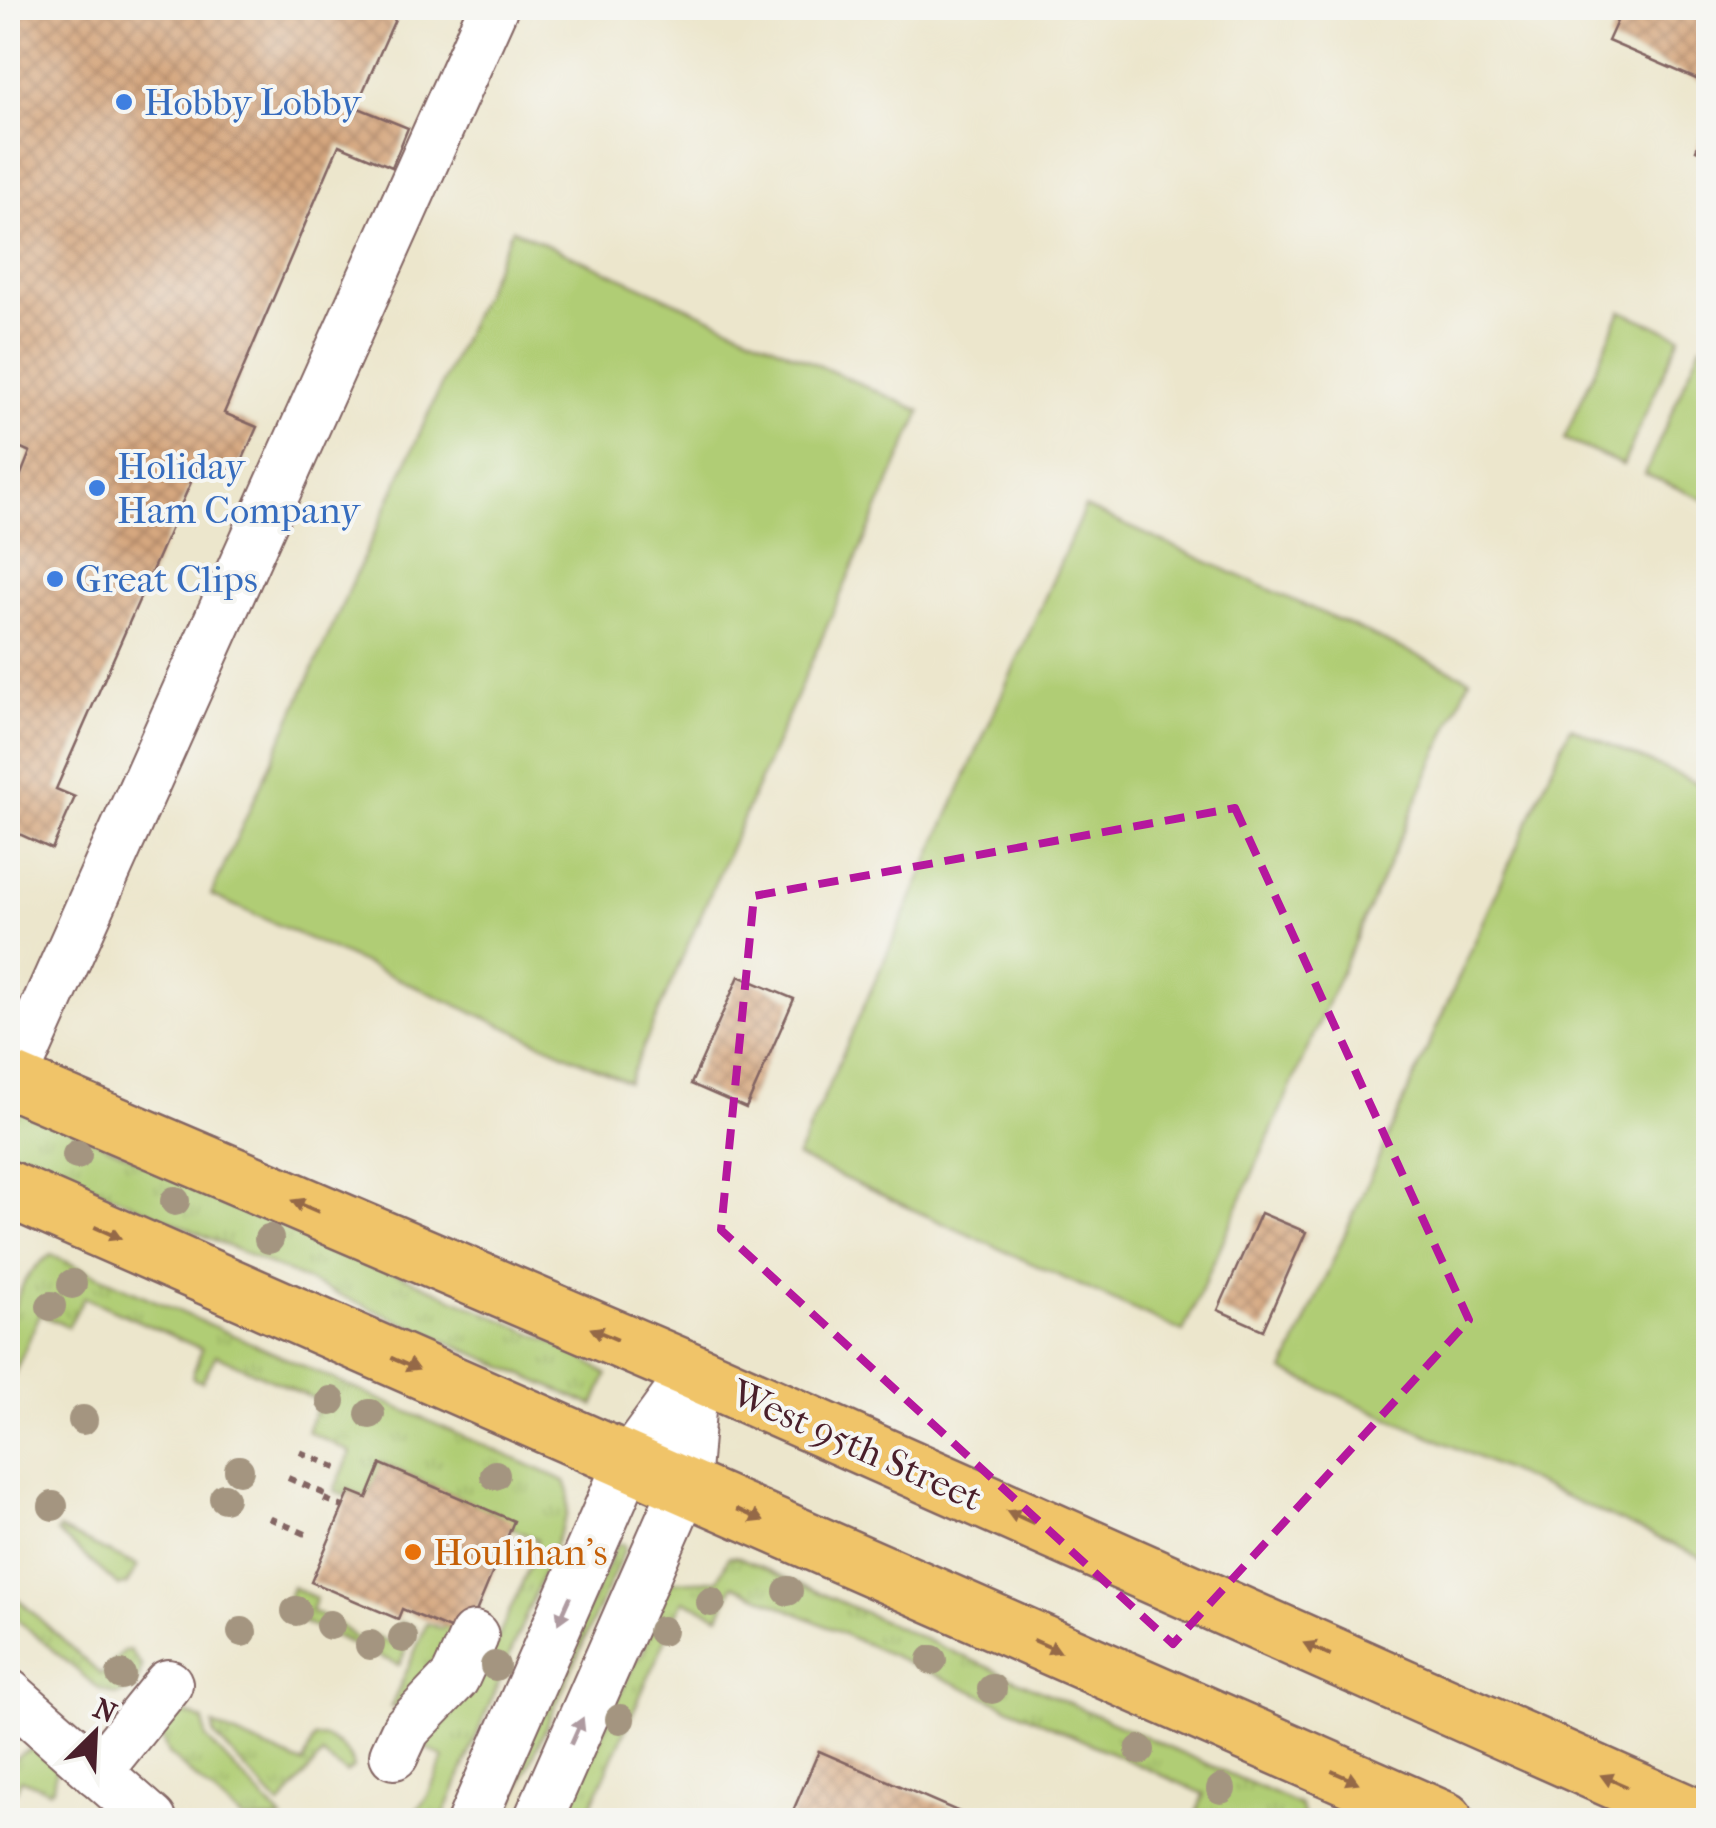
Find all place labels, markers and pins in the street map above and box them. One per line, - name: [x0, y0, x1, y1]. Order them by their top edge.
- place label: Hobby Lobby: [144, 80, 363, 125]
- marker: Hobby Lobby: [113, 91, 135, 113]
- place label: Holiday Ham Company: [117, 444, 362, 533]
- marker: Holiday Ham Company: [86, 477, 108, 499]
- place label: Great Clips: [75, 557, 258, 602]
- marker: Great Clips: [44, 568, 66, 590]
- place label: Houlihan's: [433, 1530, 607, 1575]
- marker: Houlihan's: [402, 1541, 424, 1563]

